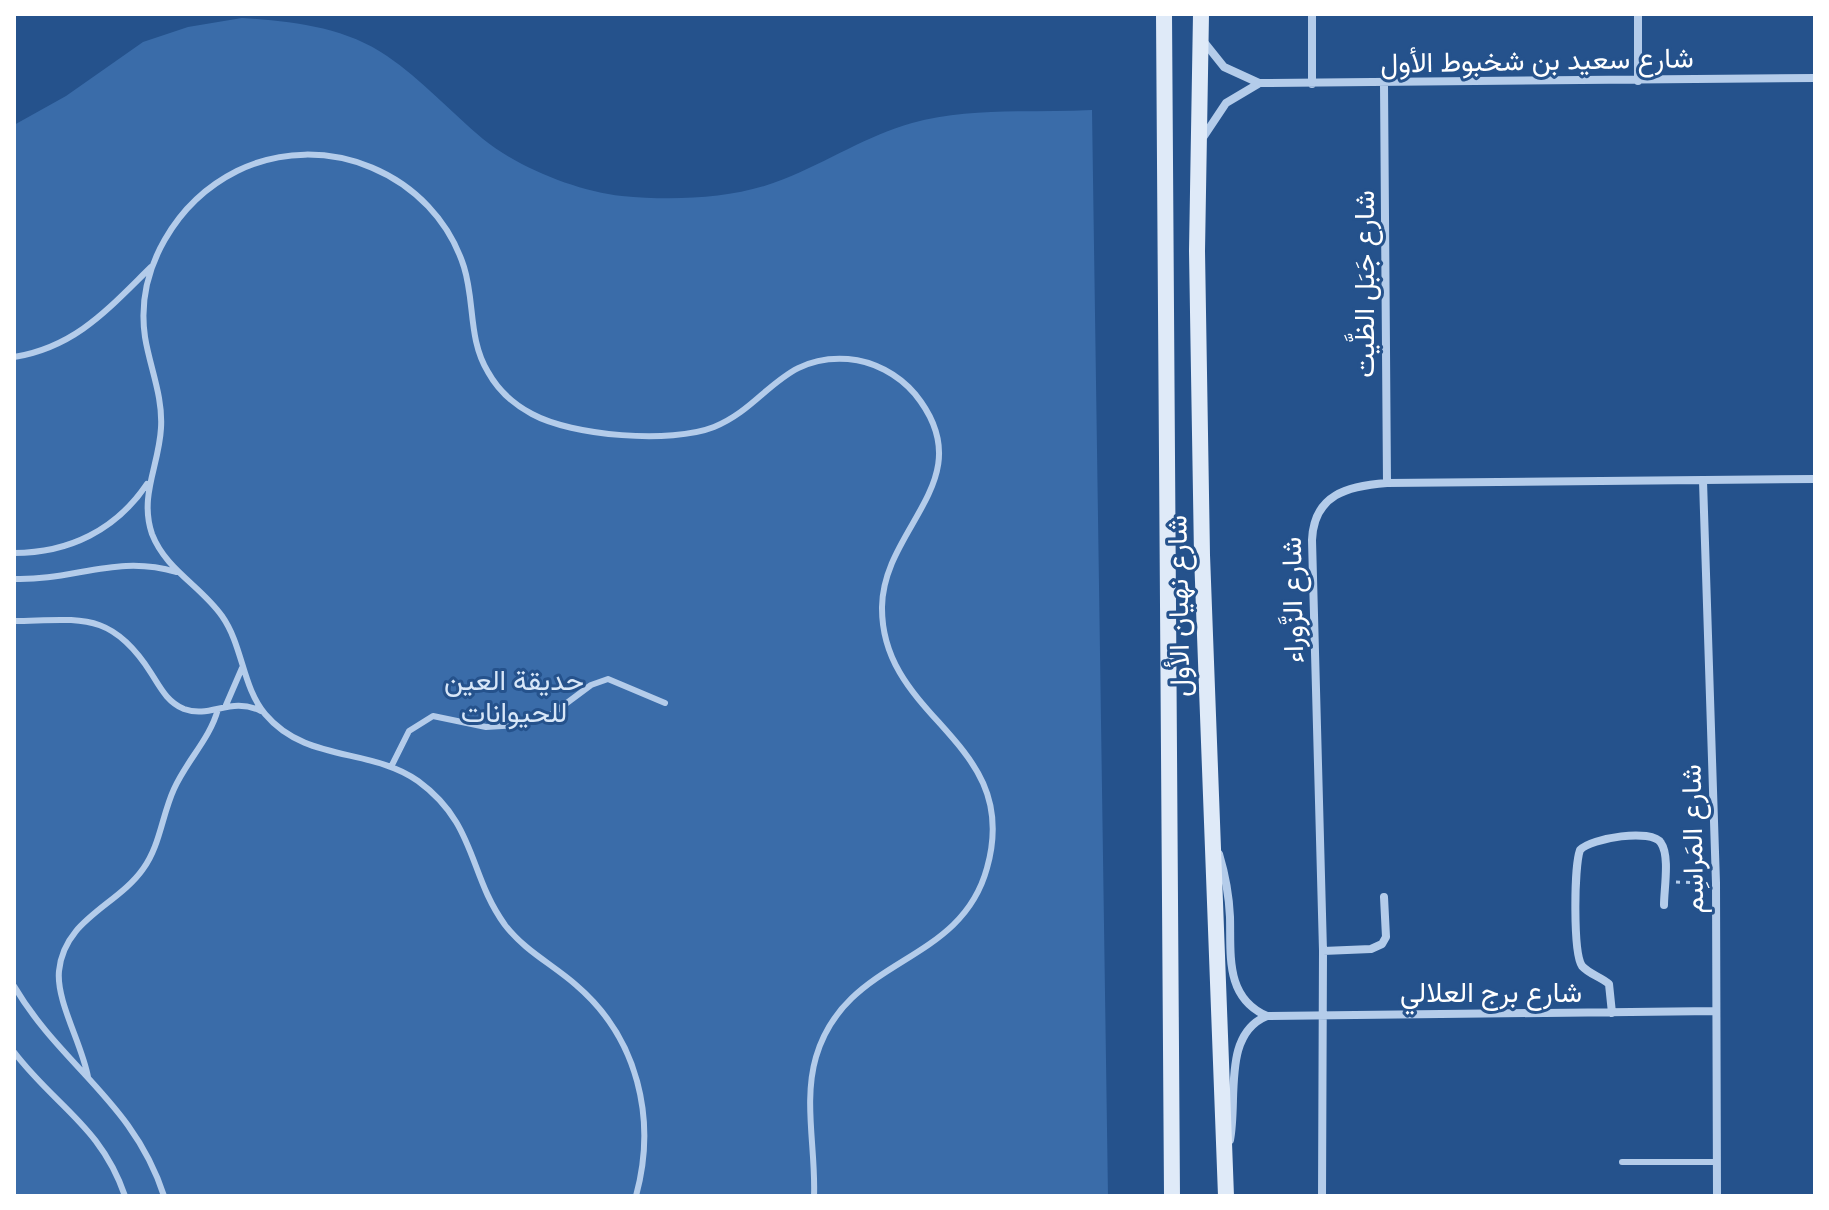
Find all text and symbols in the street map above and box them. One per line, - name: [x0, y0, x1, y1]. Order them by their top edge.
- street label: شارع سعيد بن شخبوط الأول: [1380, 41, 1694, 82]
- street label: شارع جَبَل الظَّيت: [1344, 190, 1383, 378]
- street label: شارع نهيان الأول: [1160, 515, 1199, 697]
- street label: شارع الزَّوراء: [1275, 536, 1312, 663]
- park label: حديقة العين للحيوانات: [444, 664, 584, 730]
- street label: شارع المَراسِم: [1675, 764, 1712, 914]
- street label: شارع برج العلالي: [1400, 976, 1582, 1015]

